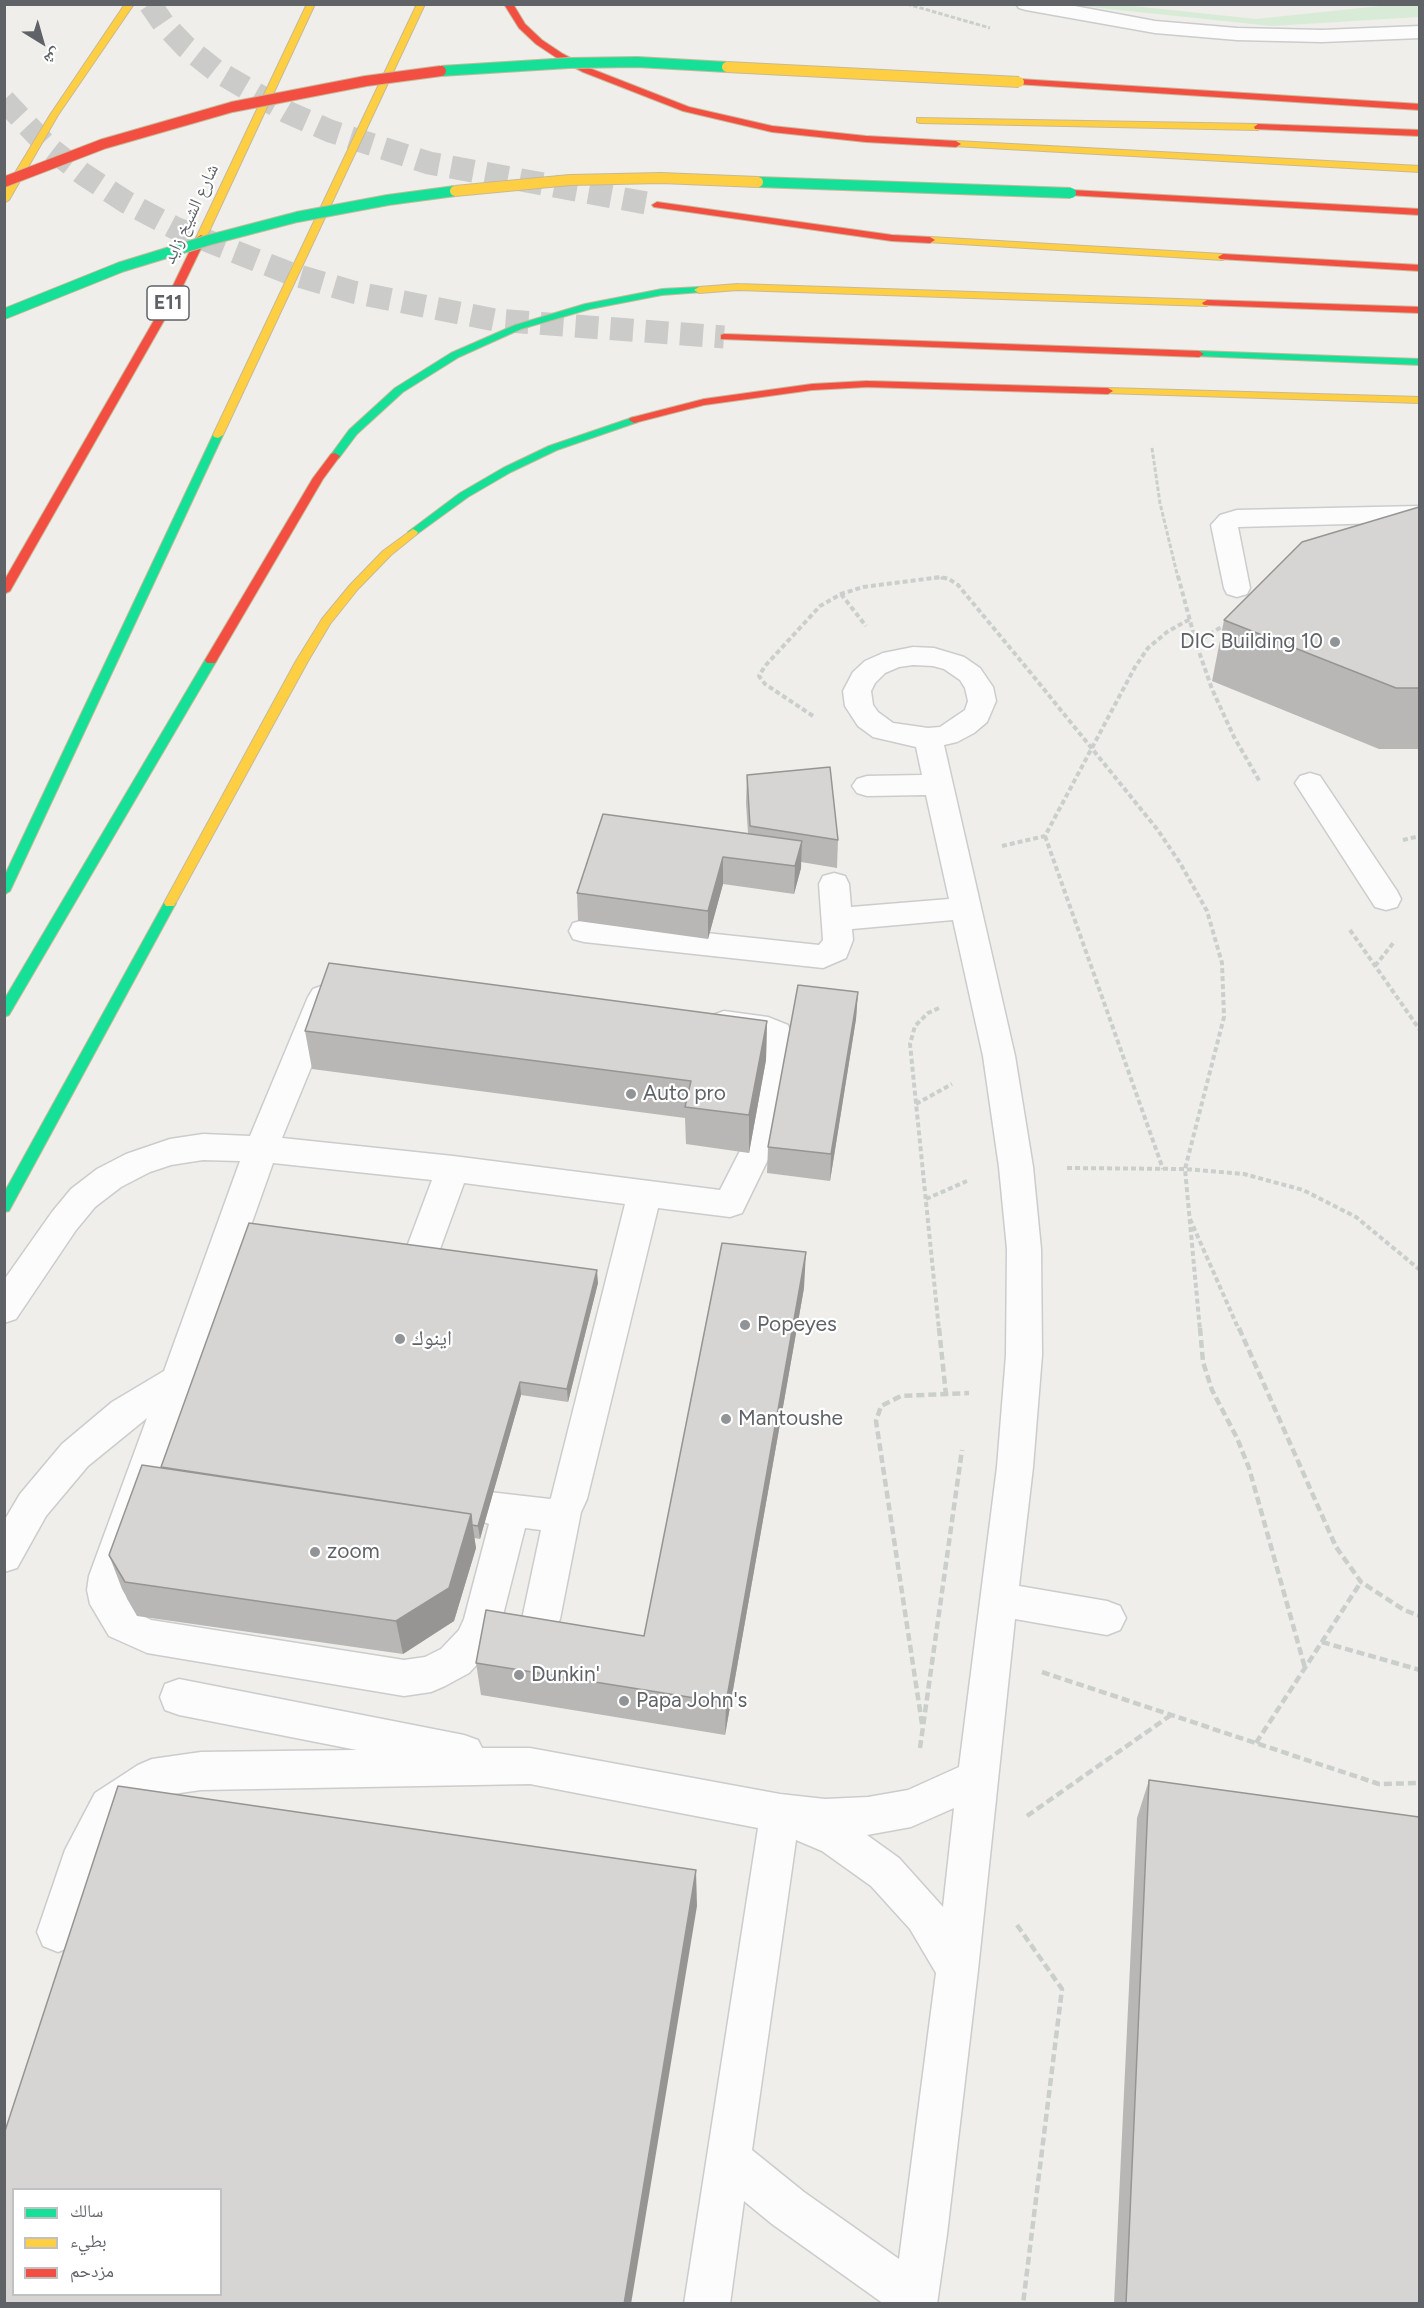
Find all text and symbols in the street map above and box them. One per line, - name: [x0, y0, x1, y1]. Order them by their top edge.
- north arrow: [12, 12, 72, 72]
- text: ش: [41, 44, 66, 69]
- street label: شارع الشيخ زايد: [158, 161, 224, 267]
- road number: E11: [147, 286, 189, 320]
- place label: DIC Building 10: [1180, 629, 1323, 655]
- marker: DIC Building 10: [1328, 635, 1342, 649]
- place label: Auto pro: [643, 1081, 726, 1107]
- marker: Auto pro: [624, 1087, 638, 1101]
- place label: Popeyes: [757, 1312, 837, 1338]
- marker: Popeyes: [738, 1318, 752, 1332]
- place label: اينوك: [412, 1326, 452, 1352]
- marker: اينوك: [393, 1332, 407, 1346]
- place label: Mantoushe: [738, 1406, 843, 1432]
- marker: Mantoushe: [719, 1412, 733, 1426]
- place label: zoom: [327, 1539, 380, 1565]
- marker: zoom: [308, 1545, 322, 1559]
- place label: Dunkin': [531, 1662, 600, 1688]
- marker: Dunkin': [512, 1668, 526, 1682]
- place label: Papa John's: [636, 1688, 747, 1714]
- marker: Papa John's: [617, 1694, 631, 1708]
- legend: [12, 2188, 222, 2296]
- text: سالك: [70, 2200, 103, 2222]
- text: بطيء: [70, 2230, 107, 2252]
- text: مزدحم: [70, 2260, 114, 2282]

